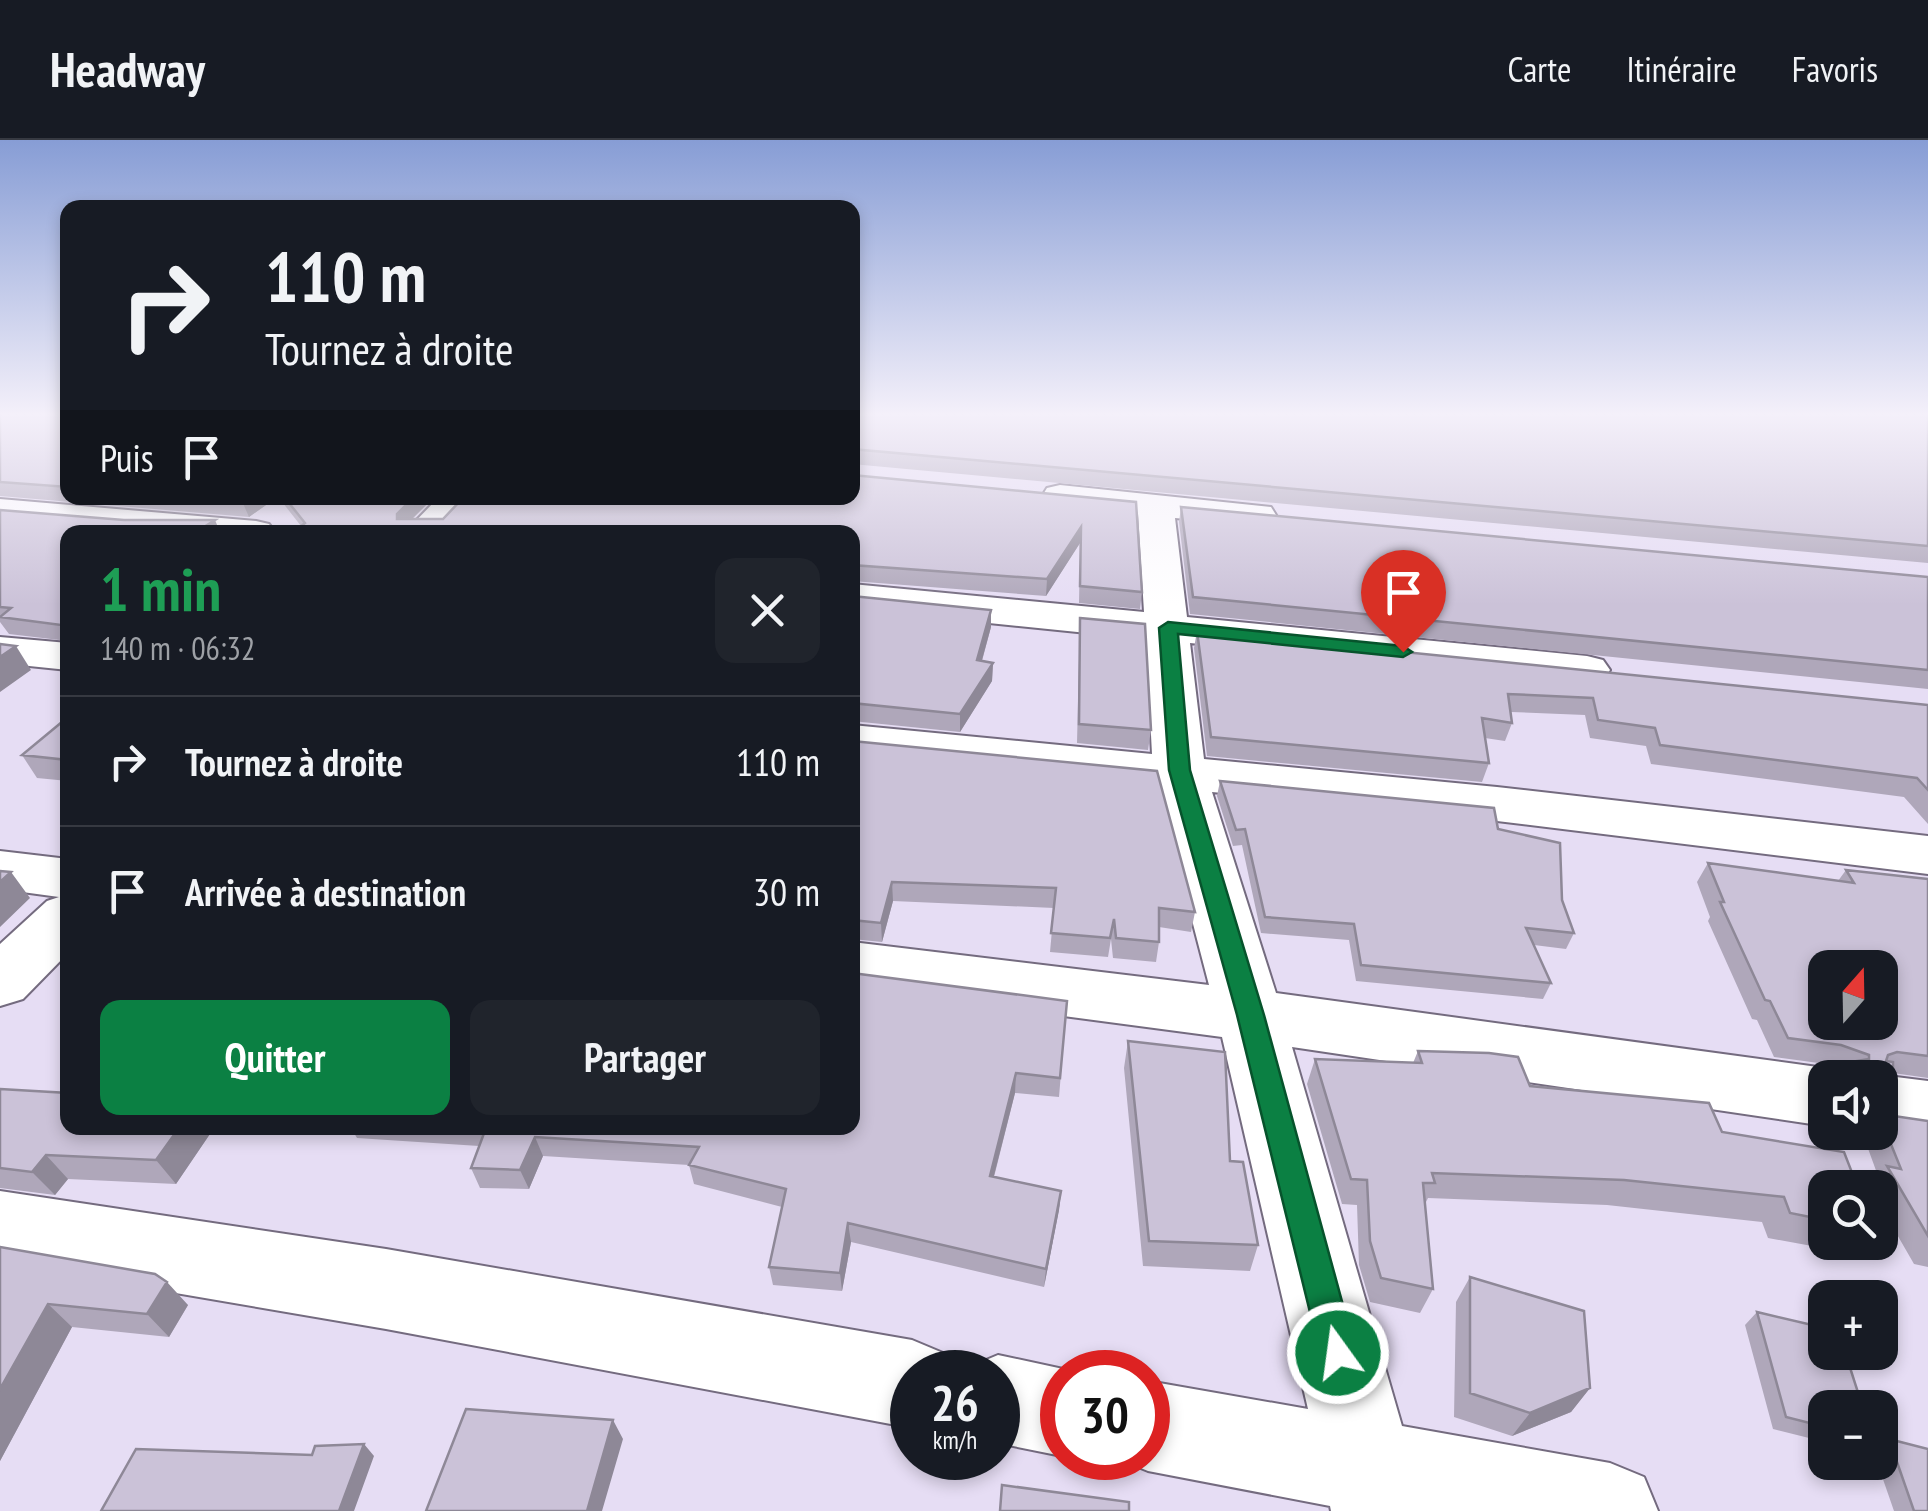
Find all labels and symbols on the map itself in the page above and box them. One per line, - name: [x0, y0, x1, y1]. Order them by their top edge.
- pin: [1361, 550, 1446, 653]
- north arrow: [1808, 950, 1898, 1040]
- position arrow: [1286, 1301, 1390, 1405]
- speed limit sign: 30: [1040, 1350, 1170, 1480]

